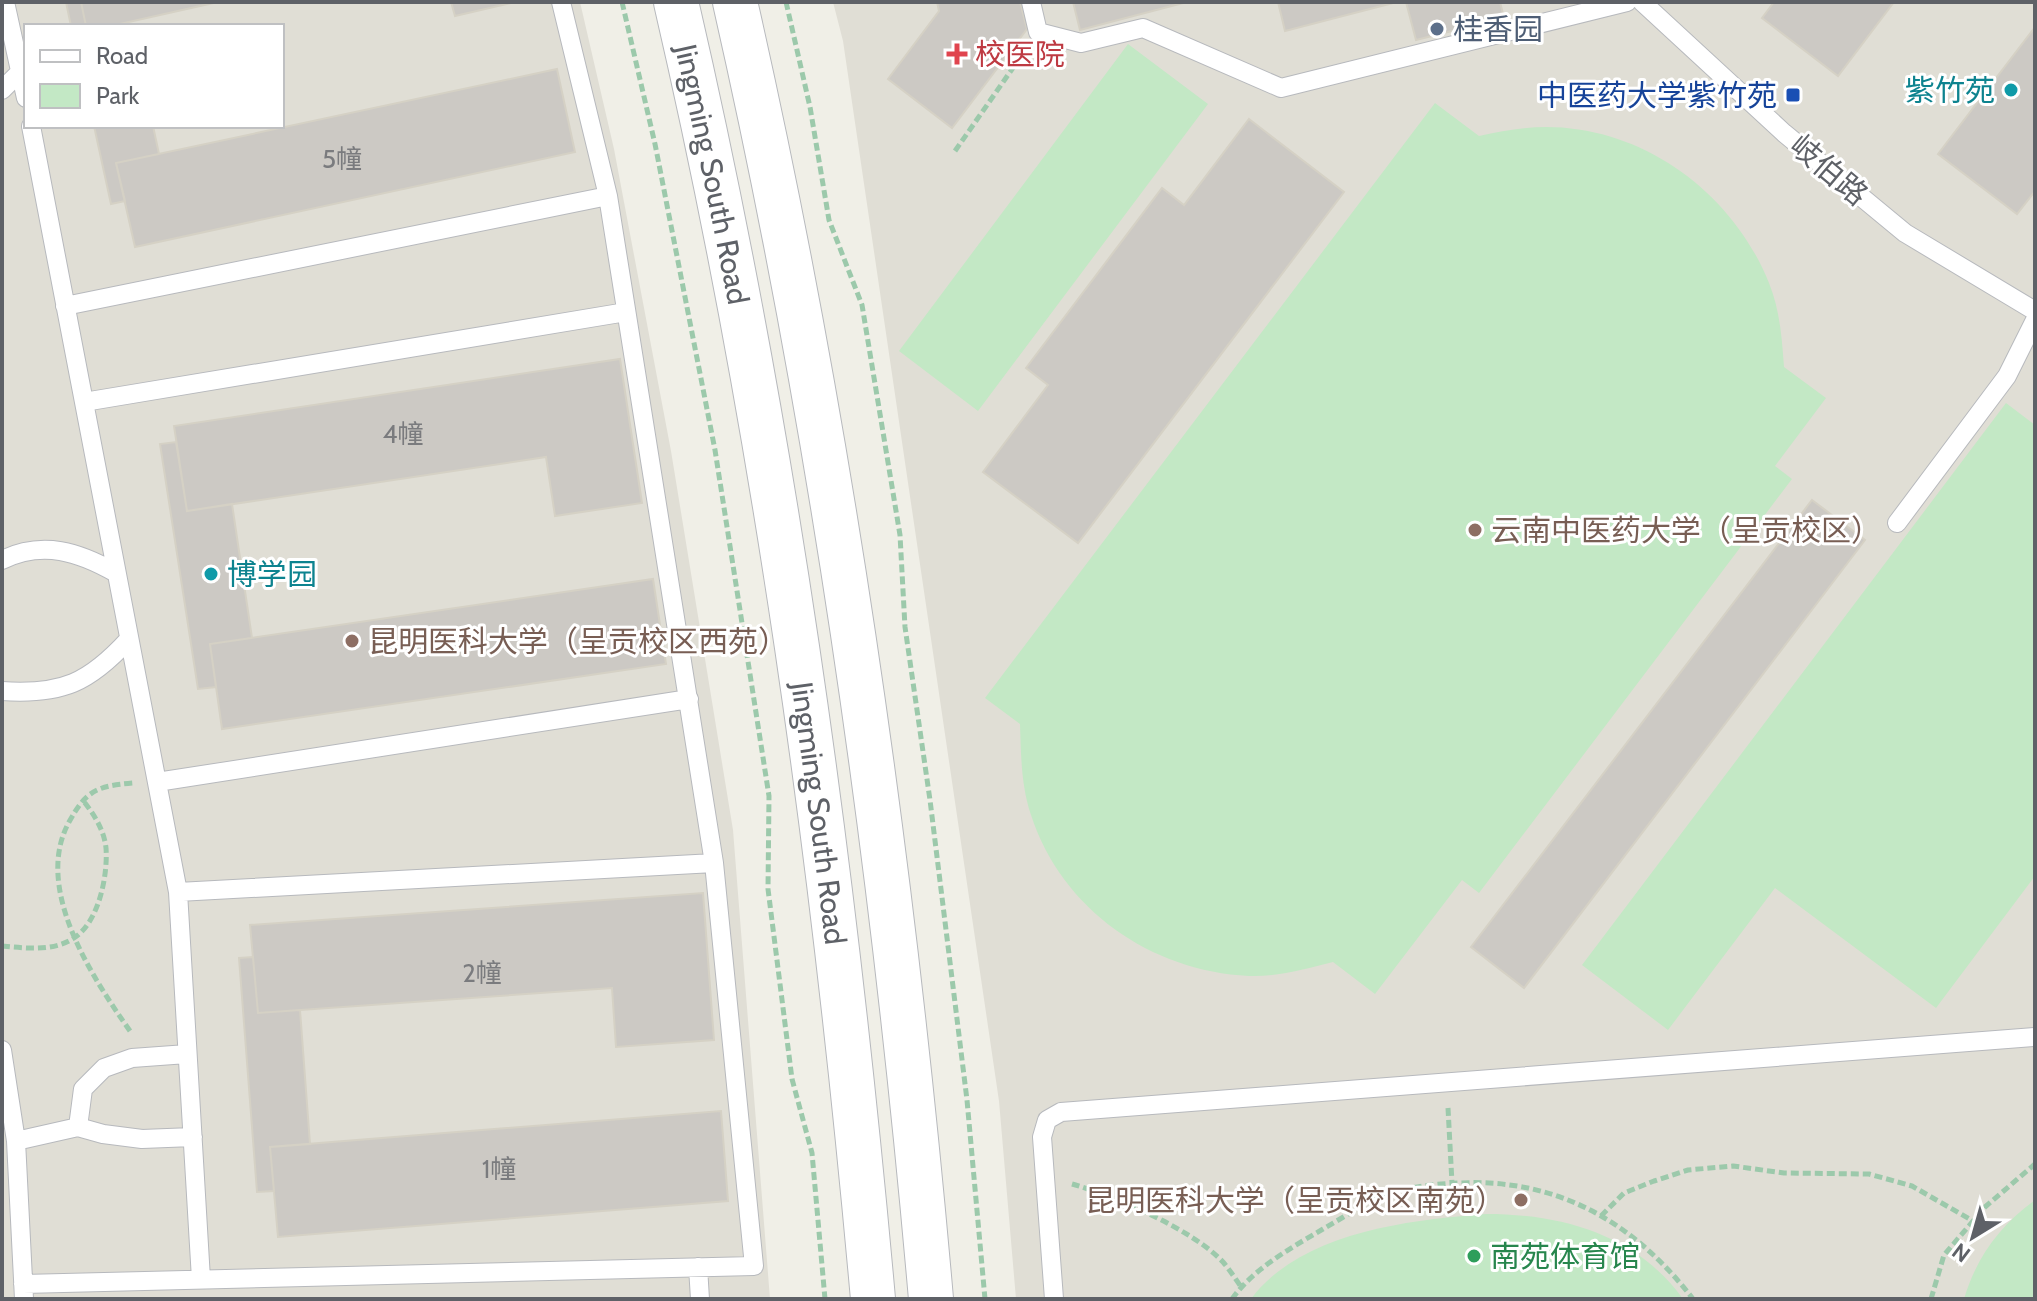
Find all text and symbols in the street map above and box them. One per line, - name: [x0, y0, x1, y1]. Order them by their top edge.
- place label: 桂香园: [1453, 11, 1543, 48]
- marker: 桂香园: [1428, 20, 1446, 38]
- legend: [24, 24, 284, 128]
- place label: 校医院: [975, 36, 1065, 73]
- street label: Jingming South Road: [667, 40, 758, 307]
- text: Road: [96, 41, 148, 70]
- marker: 校医院: [946, 43, 968, 65]
- place label: 紫竹苑: [1905, 72, 1995, 109]
- place label: 中医药大学紫竹苑: [1537, 77, 1777, 114]
- text: Park: [96, 81, 139, 110]
- marker: 紫竹苑: [2002, 81, 2020, 99]
- marker: 中医药大学紫竹苑: [1784, 86, 1802, 104]
- street label: 岐伯路: [1783, 127, 1875, 213]
- house number: 5幢: [322, 143, 362, 175]
- house number: 4幢: [382, 418, 424, 450]
- place label: 云南中医药大学（呈贡校区）: [1491, 512, 1881, 549]
- marker: 云南中医药大学（呈贡校区）: [1466, 521, 1484, 539]
- place label: 博学园: [227, 556, 317, 593]
- marker: 博学园: [202, 565, 220, 583]
- place label: 昆明医科大学（呈贡校区西苑）: [368, 623, 788, 660]
- marker: 昆明医科大学（呈贡校区西苑）: [343, 632, 361, 650]
- street label: Jingming South Road: [784, 678, 855, 947]
- house number: 2幢: [462, 957, 502, 989]
- house number: 1幢: [482, 1153, 516, 1185]
- place label: 昆明医科大学（呈贡校区南苑）: [1085, 1182, 1505, 1219]
- marker: 昆明医科大学（呈贡校区南苑）: [1512, 1191, 1530, 1209]
- north arrow: [1933, 1197, 2013, 1277]
- text: N: [1947, 1237, 1976, 1268]
- place label: 南苑体育馆: [1490, 1238, 1640, 1275]
- marker: 南苑体育馆: [1465, 1247, 1483, 1265]

